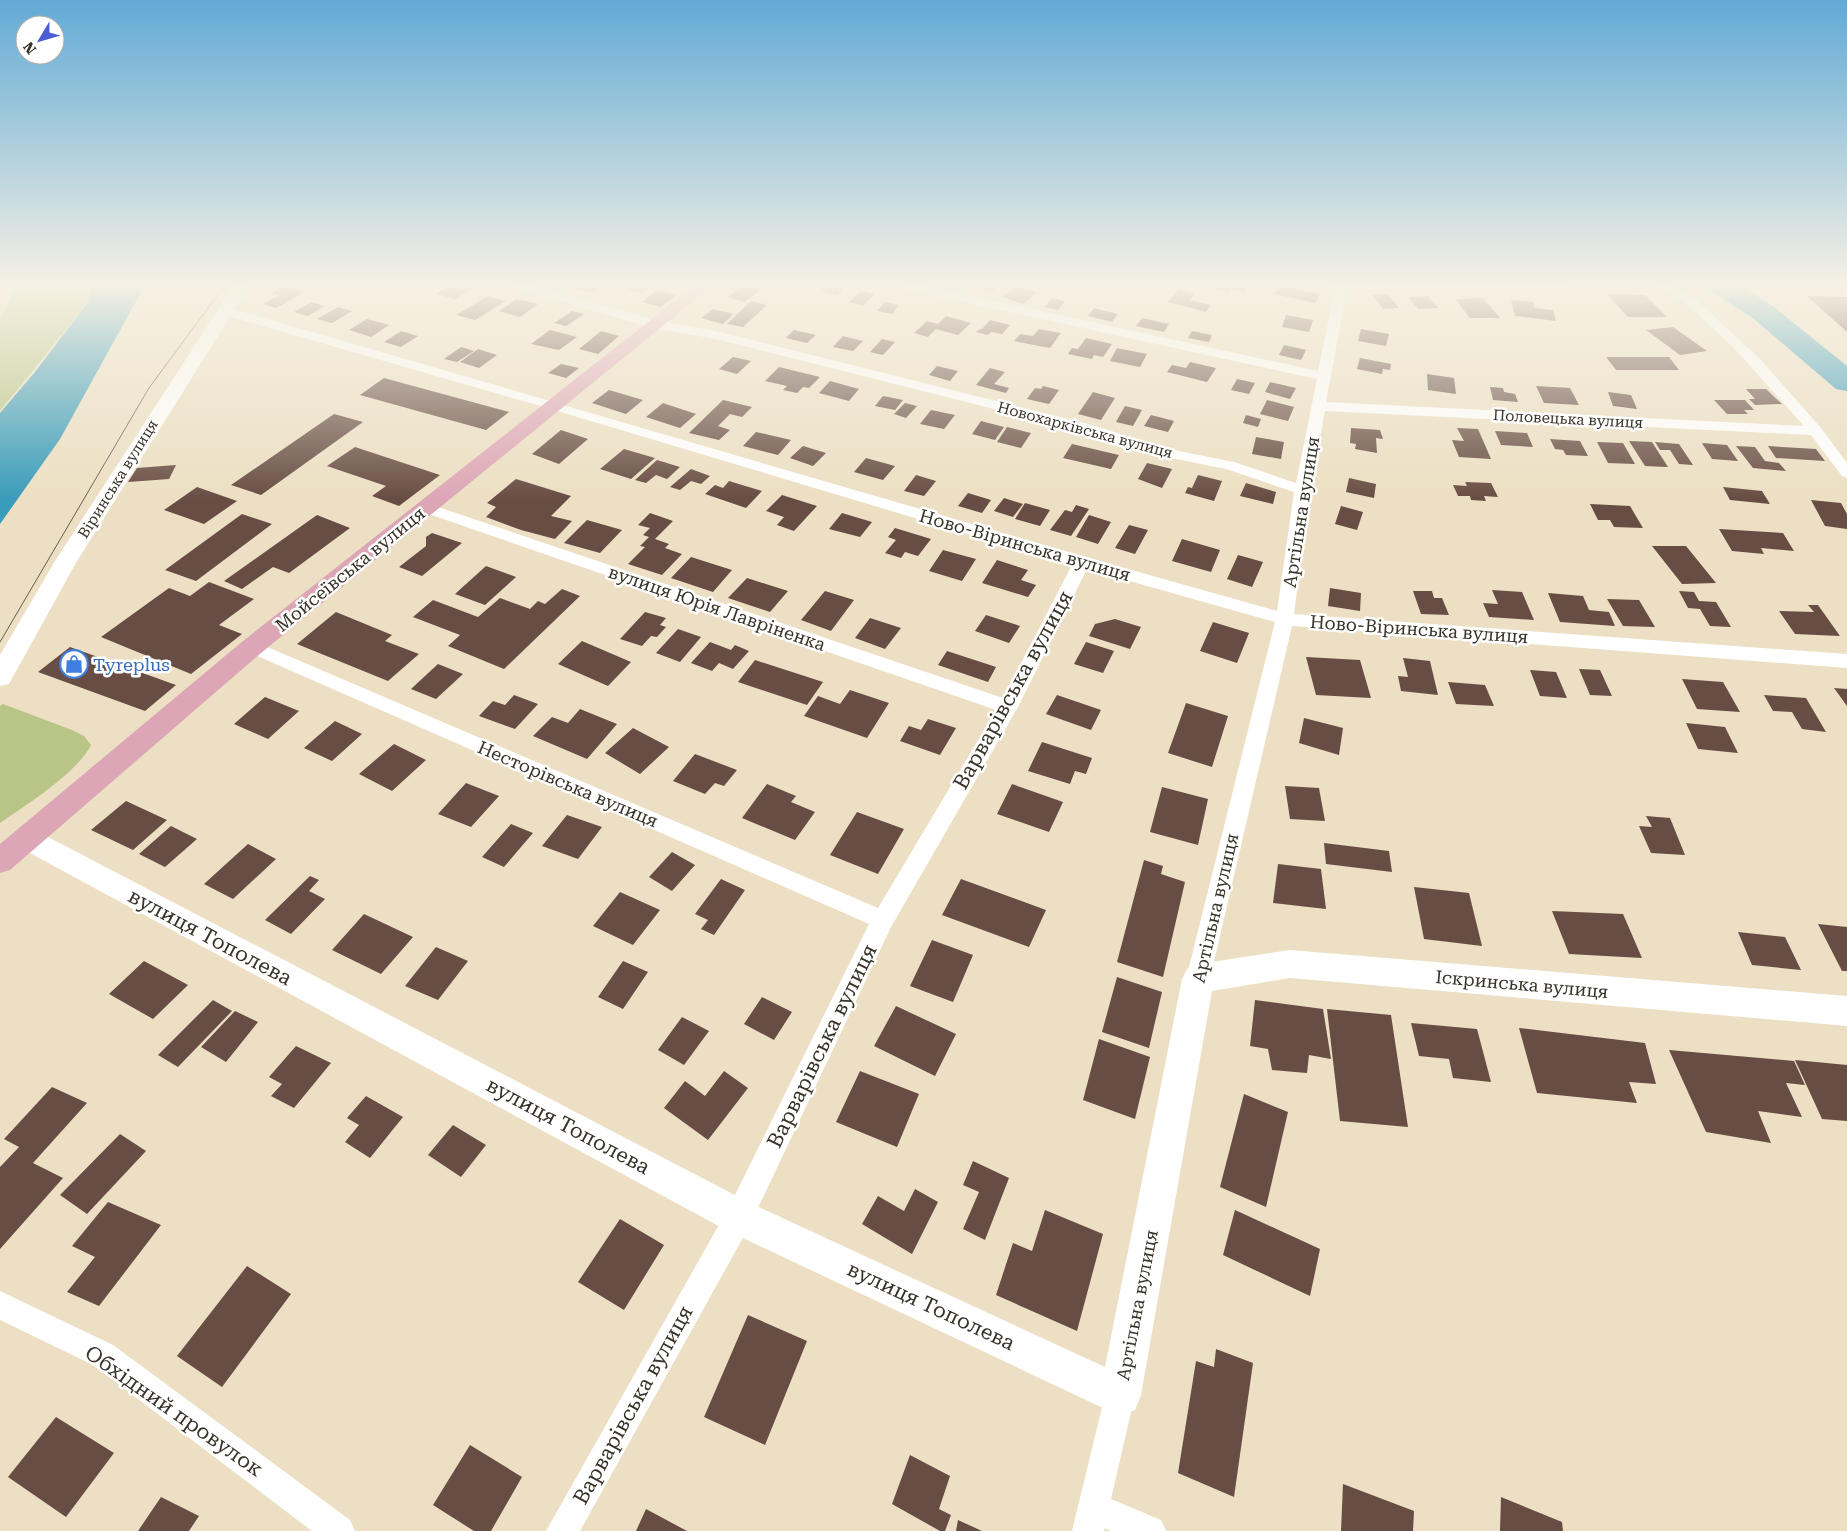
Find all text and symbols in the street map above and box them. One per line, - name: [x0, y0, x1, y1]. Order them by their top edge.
- north arrow: [15, 15, 65, 65]
- text: N: [20, 39, 39, 57]
- street label: Новохарківська вулиця: [995, 398, 1175, 462]
- street label: Половецька вулиця: [1493, 406, 1643, 432]
- street label: Віринська вулиця: [74, 416, 162, 542]
- street label: Артільна вулиця: [1279, 435, 1323, 589]
- street label: Мойсеївська вулиця: [271, 502, 429, 636]
- street label: Ново-Віринська вулиця: [917, 505, 1133, 585]
- street label: вулиця Юрія Лавріненка: [606, 561, 828, 655]
- street label: Варварівська вулиця: [948, 586, 1078, 794]
- street label: Ново-Віринська вулиця: [1309, 611, 1529, 647]
- shop icon: Tyreplus: [59, 649, 89, 679]
- place label: Tyreplus: [93, 654, 170, 675]
- street label: Несторівська вулиця: [475, 736, 661, 832]
- street label: Артільна вулиця: [1188, 831, 1242, 985]
- street label: вулиця Тополева: [124, 884, 296, 991]
- street label: Варварівська вулиця: [762, 940, 882, 1152]
- street label: Іскринська вулиця: [1435, 966, 1609, 1002]
- street label: вулиця Тополева: [482, 1073, 654, 1180]
- street label: Артільна вулиця: [1112, 1228, 1162, 1382]
- street label: вулиця Тополева: [843, 1257, 1019, 1356]
- street label: Варварівська вулиця: [568, 1301, 698, 1509]
- street label: Обхідний провулок: [80, 1340, 268, 1482]

